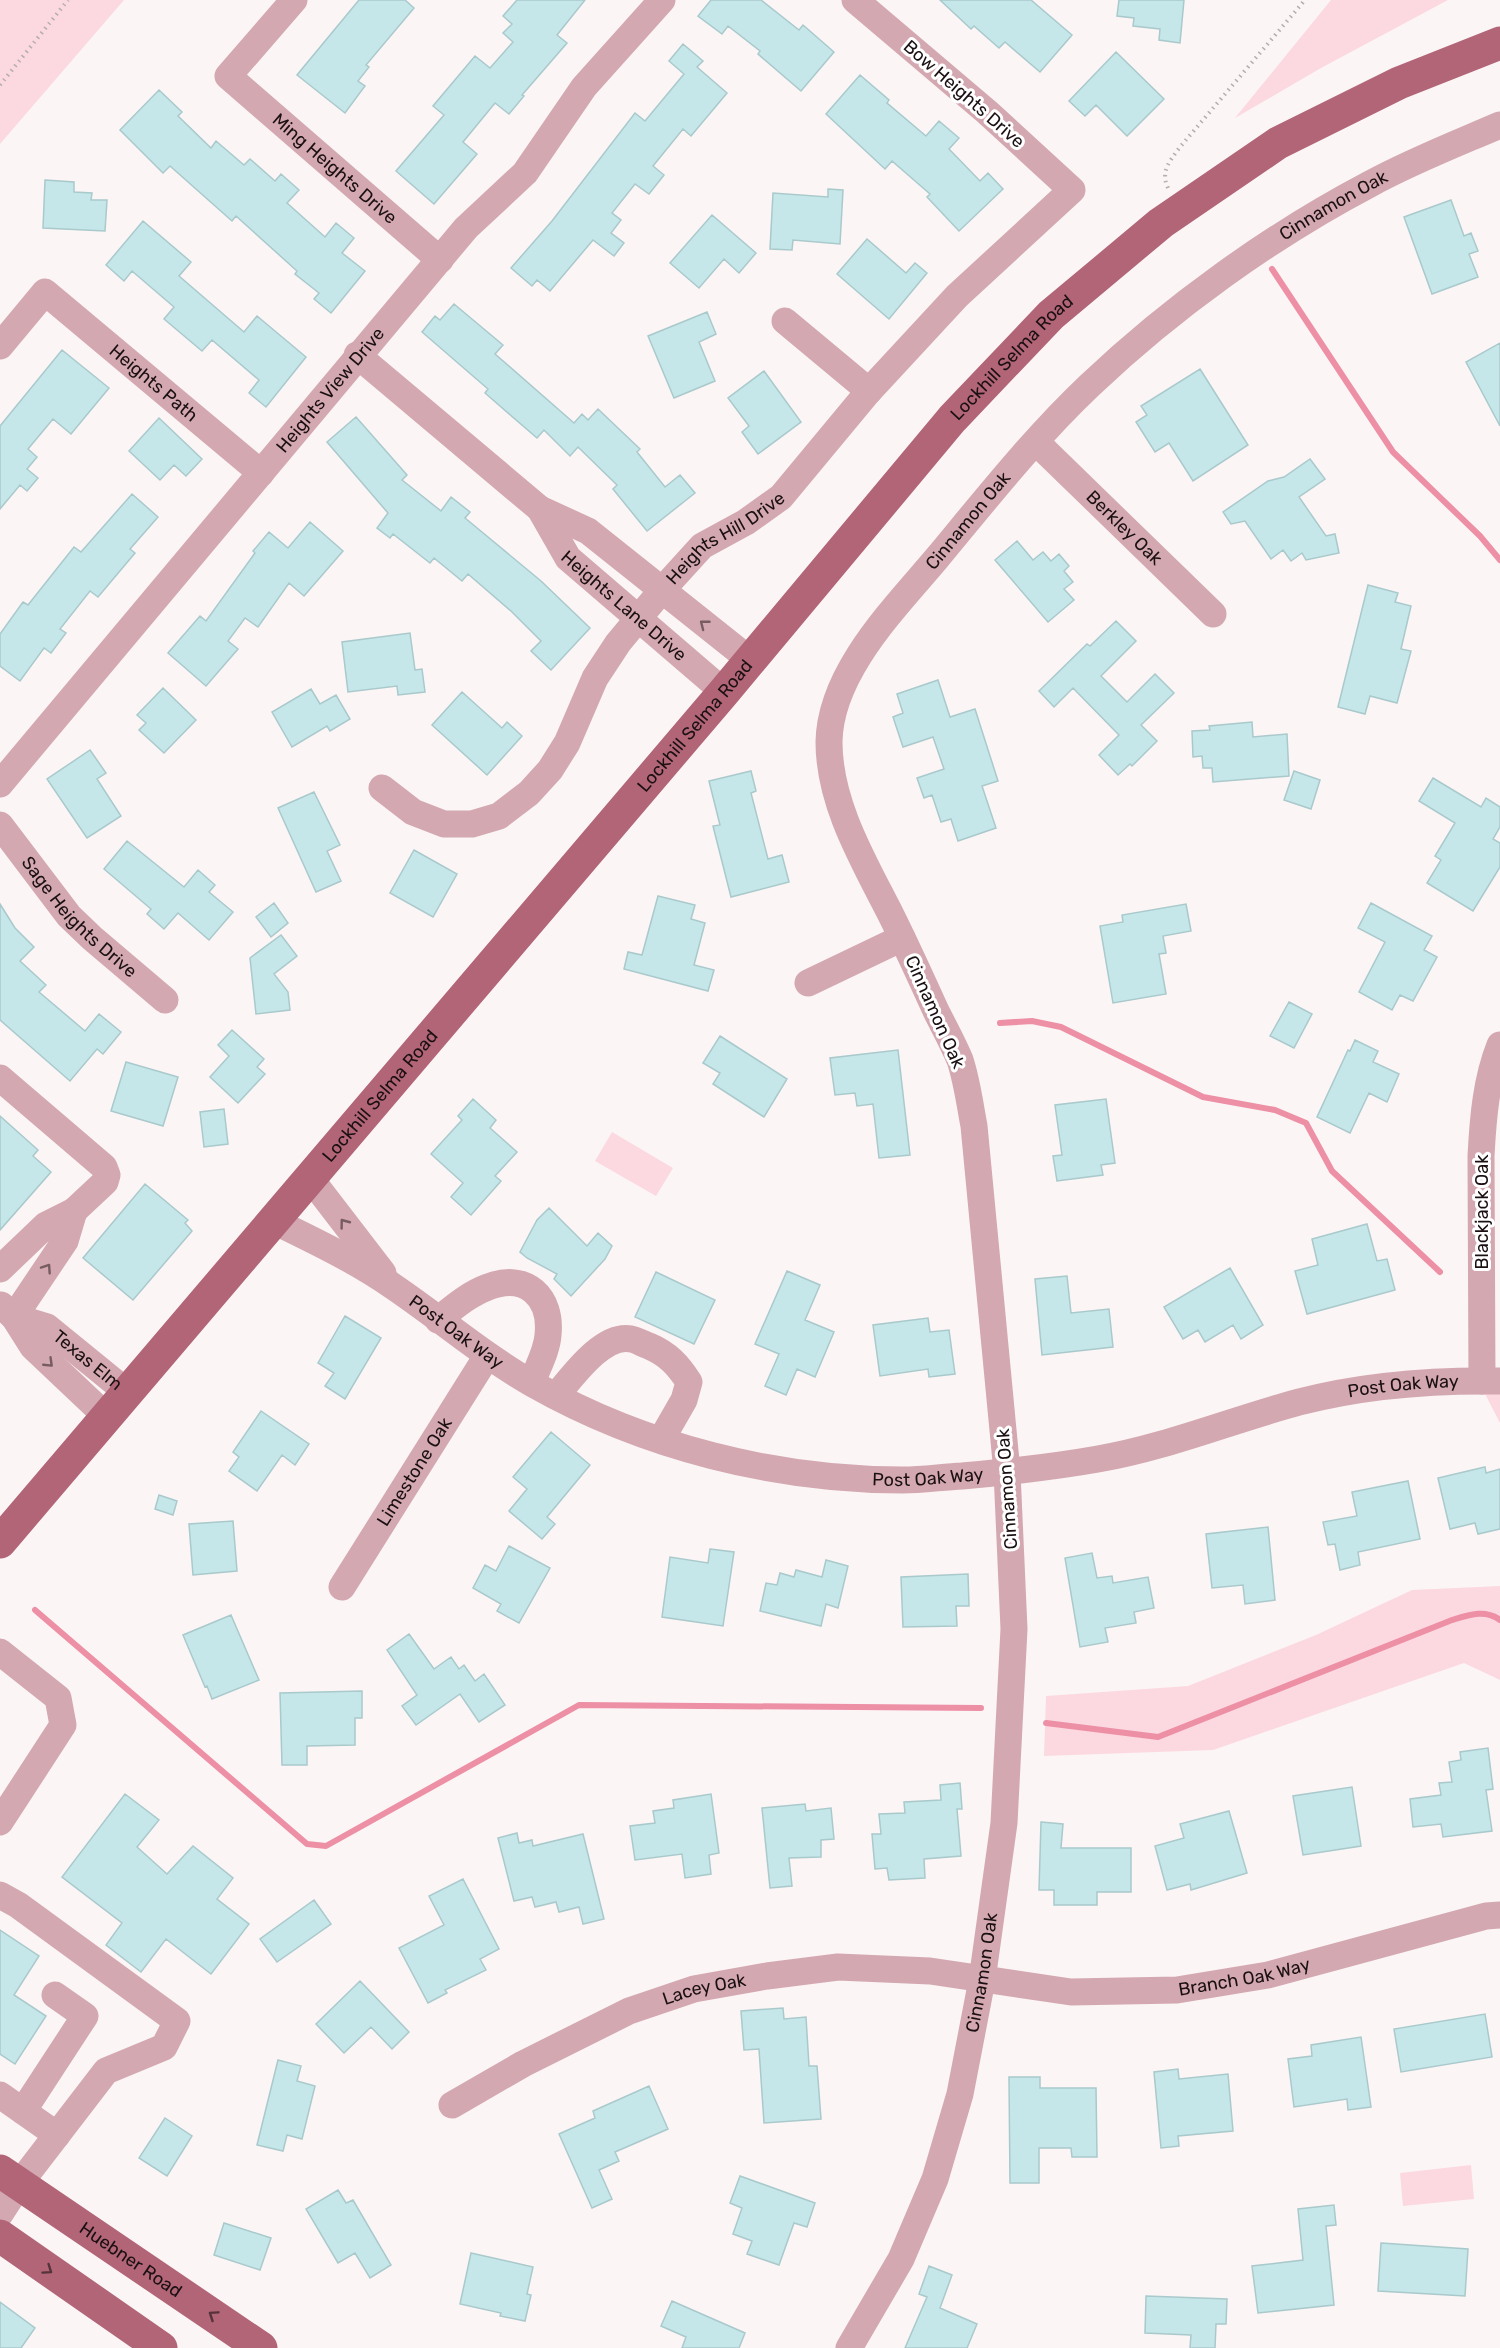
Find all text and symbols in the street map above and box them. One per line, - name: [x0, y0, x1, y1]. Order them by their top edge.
- street label: Bow Heights Drive: [899, 35, 1029, 153]
- street label: Ming Heights Drive: [268, 109, 401, 229]
- street label: Cinnamon Oak: [1275, 165, 1392, 245]
- street label: Lockhill Selma Road: [946, 290, 1078, 425]
- street label: Heights View Drive: [271, 323, 389, 457]
- street label: Heights Path: [105, 340, 202, 426]
- street label: Cinnamon Oak: [921, 467, 1015, 574]
- street label: Berkley Oak: [1082, 486, 1167, 570]
- street label: Heights Hill Drive: [661, 487, 789, 589]
- street label: Heights Lane Drive: [557, 546, 691, 666]
- one-way arrow: [700, 620, 711, 631]
- street label: Lockhill Selma Road: [633, 655, 757, 797]
- street label: Sage Heights Drive: [17, 852, 142, 982]
- street label: Cinnamon Oak: [900, 952, 970, 1072]
- street label: Lockhill Selma Road: [318, 1025, 442, 1167]
- street label: Blackjack Oak: [1471, 1154, 1493, 1269]
- one-way arrow: [341, 1219, 352, 1230]
- one-way arrow: [39, 1264, 50, 1275]
- street label: Post Oak Way: [405, 1290, 508, 1374]
- street label: Texas Elm: [49, 1325, 127, 1395]
- one-way arrow: [42, 1355, 53, 1366]
- street label: Post Oak Way: [1346, 1370, 1459, 1402]
- street label: Limestone Oak: [372, 1413, 457, 1530]
- street label: Cinnamon Oak: [992, 1427, 1022, 1550]
- street label: Post Oak Way: [872, 1463, 984, 1491]
- street label: Cinnamon Oak: [961, 1911, 1002, 2034]
- street label: Branch Oak Way: [1177, 1953, 1313, 2001]
- street label: Lacey Oak: [660, 1969, 748, 2010]
- street label: Huebner Road: [75, 2217, 186, 2302]
- one-way arrow: [41, 2263, 52, 2274]
- one-way arrow: [209, 2311, 220, 2322]

